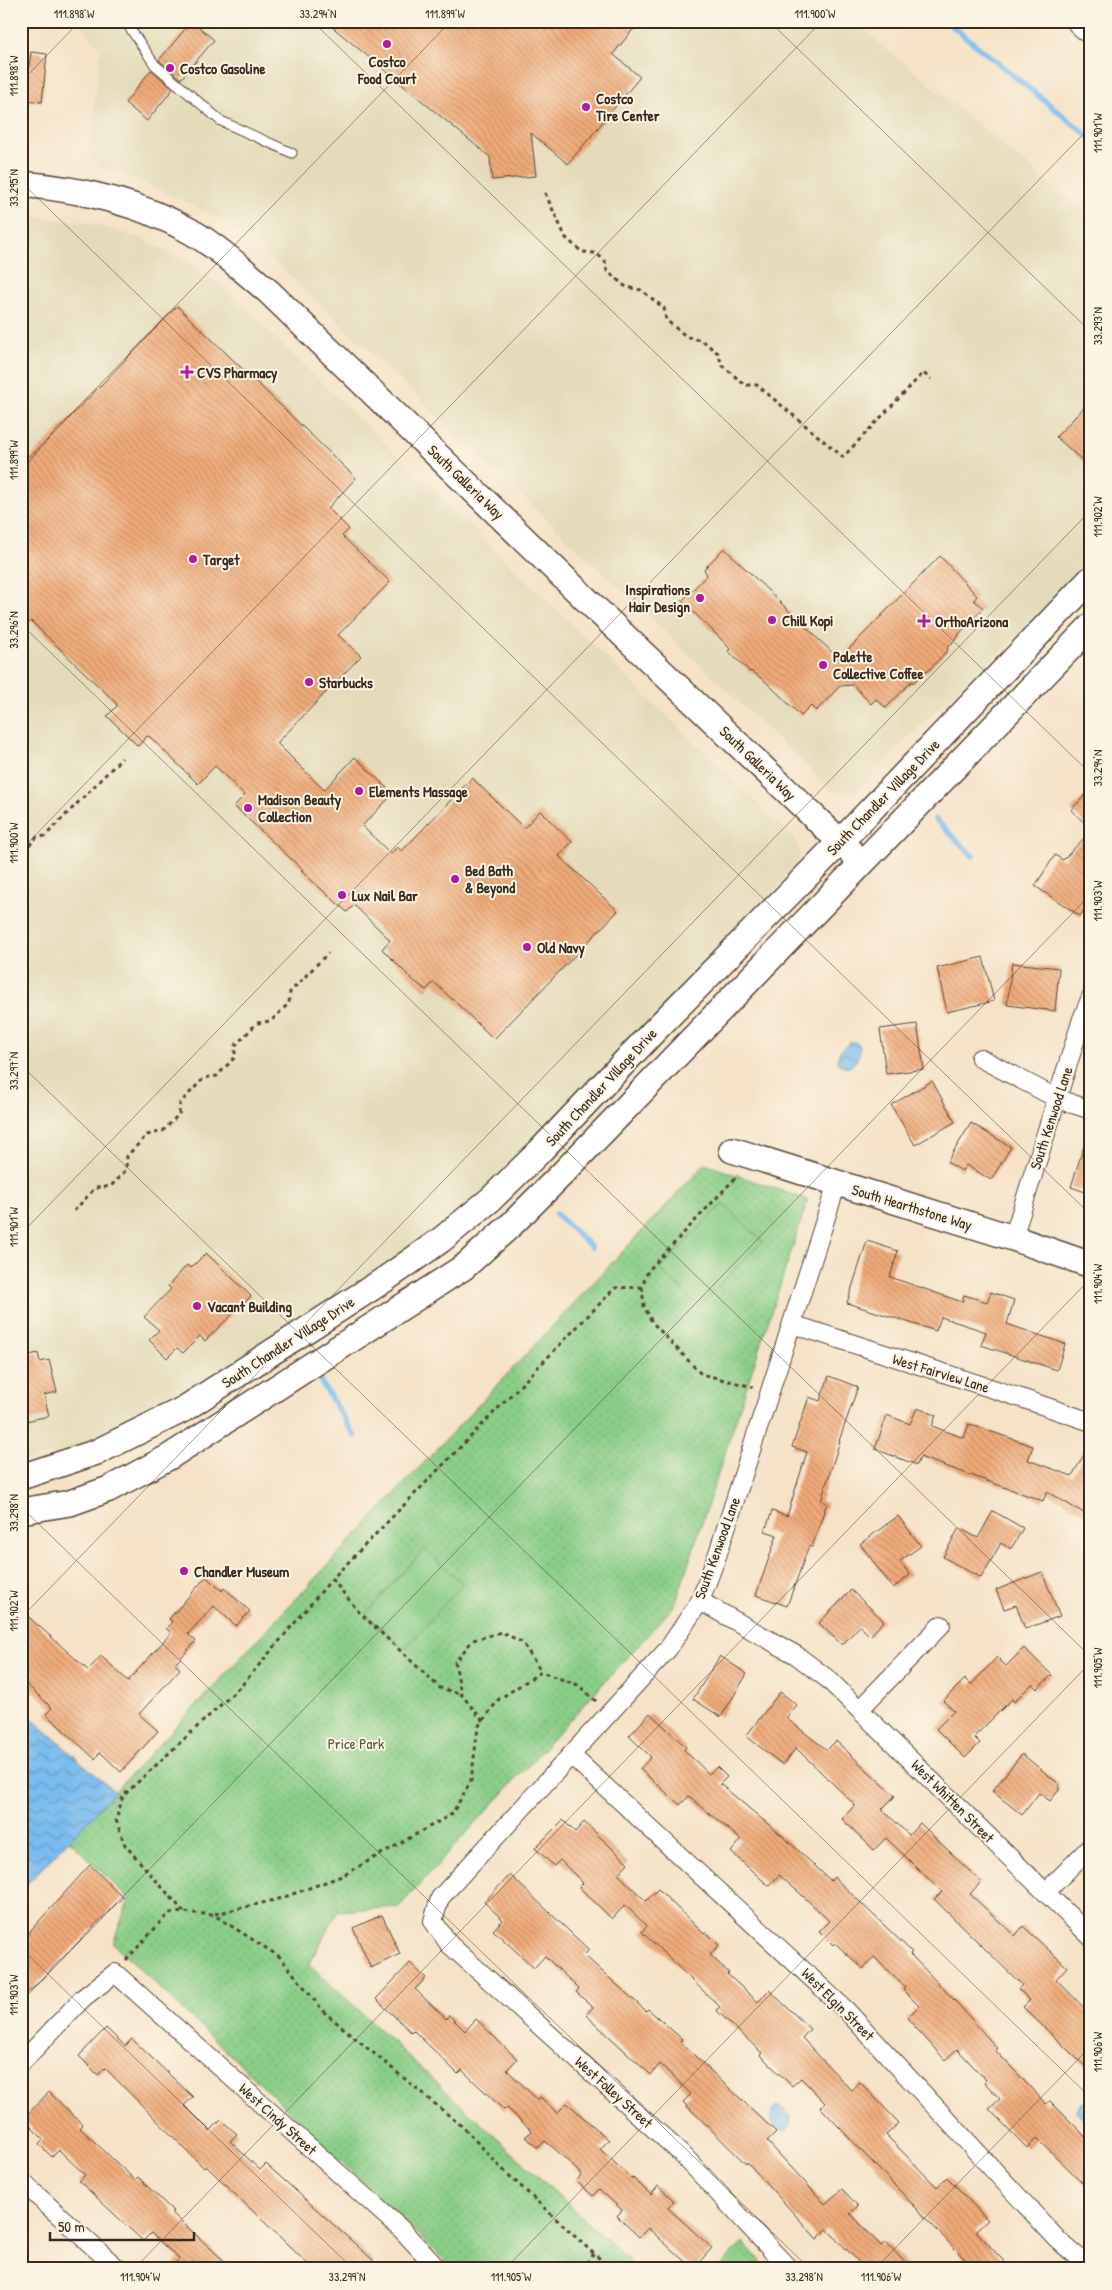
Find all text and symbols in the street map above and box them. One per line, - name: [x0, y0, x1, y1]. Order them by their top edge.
- text: 111.898°W: [54, 5, 95, 22]
- text: 33.294°N: [299, 5, 337, 22]
- text: 111.899°W: [425, 5, 466, 22]
- text: 111.900°W: [795, 5, 836, 22]
- marker: Costco Food Court: [381, 38, 393, 50]
- place label: Costco Food Court: [357, 51, 417, 89]
- text: 111.898°W: [5, 55, 22, 96]
- place label: Costco Gasoline: [180, 58, 266, 79]
- marker: Costco Gasoline: [164, 62, 176, 74]
- place label: Costco Tire Center: [595, 88, 660, 126]
- marker: Costco Tire Center: [580, 101, 592, 113]
- text: 111.901°W: [1089, 112, 1106, 153]
- text: 33.295°N: [5, 169, 22, 207]
- text: 33.293°N: [1089, 307, 1106, 345]
- place label: CVS Pharmacy: [197, 362, 278, 384]
- marker: CVS Pharmacy: [181, 366, 193, 378]
- text: 111.899°W: [5, 439, 22, 480]
- street label: South Galleria Way: [423, 440, 509, 524]
- text: 111.902°W: [1089, 496, 1106, 538]
- place label: Target: [202, 549, 240, 571]
- marker: Target: [187, 553, 199, 565]
- place label: Inspirations Hair Design: [625, 579, 690, 618]
- marker: Inspirations Hair Design: [694, 592, 706, 604]
- place label: Chill Kopi: [782, 610, 833, 632]
- text: 33.296°N: [5, 611, 22, 649]
- place label: OrthoArizona: [935, 611, 1008, 632]
- marker: Chill Kopi: [766, 614, 778, 626]
- marker: OrthoArizona: [917, 614, 931, 628]
- place label: Palette Collective Coffee: [833, 646, 924, 684]
- marker: Palette Collective Coffee: [817, 659, 829, 671]
- place label: Starbucks: [319, 672, 373, 693]
- marker: Starbucks: [303, 676, 315, 688]
- street label: South Galleria Way: [715, 721, 801, 805]
- street label: South Chandler Village Drive: [822, 734, 944, 860]
- text: 33.294°N: [1089, 749, 1106, 787]
- place label: Elements Massage: [369, 781, 468, 803]
- marker: Elements Massage: [353, 785, 365, 797]
- place label: Madison Beauty Collection: [258, 789, 342, 827]
- marker: Madison Beauty Collection: [242, 802, 254, 814]
- text: 111.900°W: [5, 822, 22, 863]
- place label: Bed Bath & Beyond: [465, 860, 515, 899]
- marker: Bed Bath & Beyond: [449, 873, 461, 885]
- text: 111.903°W: [1089, 880, 1106, 921]
- place label: Lux Nail Bar: [352, 885, 418, 906]
- marker: Lux Nail Bar: [336, 889, 348, 901]
- place label: Old Navy: [537, 937, 585, 959]
- marker: Old Navy: [521, 941, 533, 953]
- street label: South Chandler Village Drive: [541, 1023, 661, 1151]
- text: 33.297°N: [5, 1052, 22, 1090]
- street label: South Kenwood Lane: [1024, 1064, 1078, 1172]
- street label: South Hearthstone Way: [849, 1179, 975, 1235]
- text: 111.901°W: [5, 1206, 22, 1247]
- text: 111.904°W: [1089, 1263, 1106, 1304]
- street label: South Chandler Village Drive: [217, 1291, 359, 1393]
- place label: Vacant Building: [207, 1296, 292, 1318]
- marker: Vacant Building: [191, 1300, 203, 1312]
- street label: West Fairview Lane: [890, 1348, 992, 1398]
- text: 33.298°N: [5, 1494, 22, 1532]
- street label: South Kenwood Lane: [689, 1494, 745, 1602]
- place label: Chandler Museum: [194, 1561, 289, 1582]
- marker: Chandler Museum: [178, 1565, 190, 1577]
- text: 111.902°W: [5, 1590, 22, 1632]
- text: 111.905°W: [1089, 1647, 1106, 1688]
- park label: Price Park: [328, 1733, 384, 1754]
- street label: West Whitten Street: [907, 1755, 1000, 1848]
- street label: West Elgin Street: [797, 1963, 880, 2046]
- text: 111.903°W: [5, 1974, 22, 2015]
- text: 111.906°W: [1089, 2031, 1106, 2072]
- street label: West Folley Street: [570, 2051, 658, 2133]
- street label: West Cindy Street: [234, 2078, 322, 2160]
- scale bar: [50, 2210, 194, 2242]
- text: 50 m: [58, 2216, 85, 2237]
- text: 111.904°W: [120, 2268, 161, 2285]
- text: 33.299°N: [329, 2268, 365, 2285]
- text: 111.905°W: [491, 2268, 532, 2285]
- text: 33.298°N: [785, 2268, 823, 2285]
- text: 111.906°W: [861, 2268, 902, 2285]

